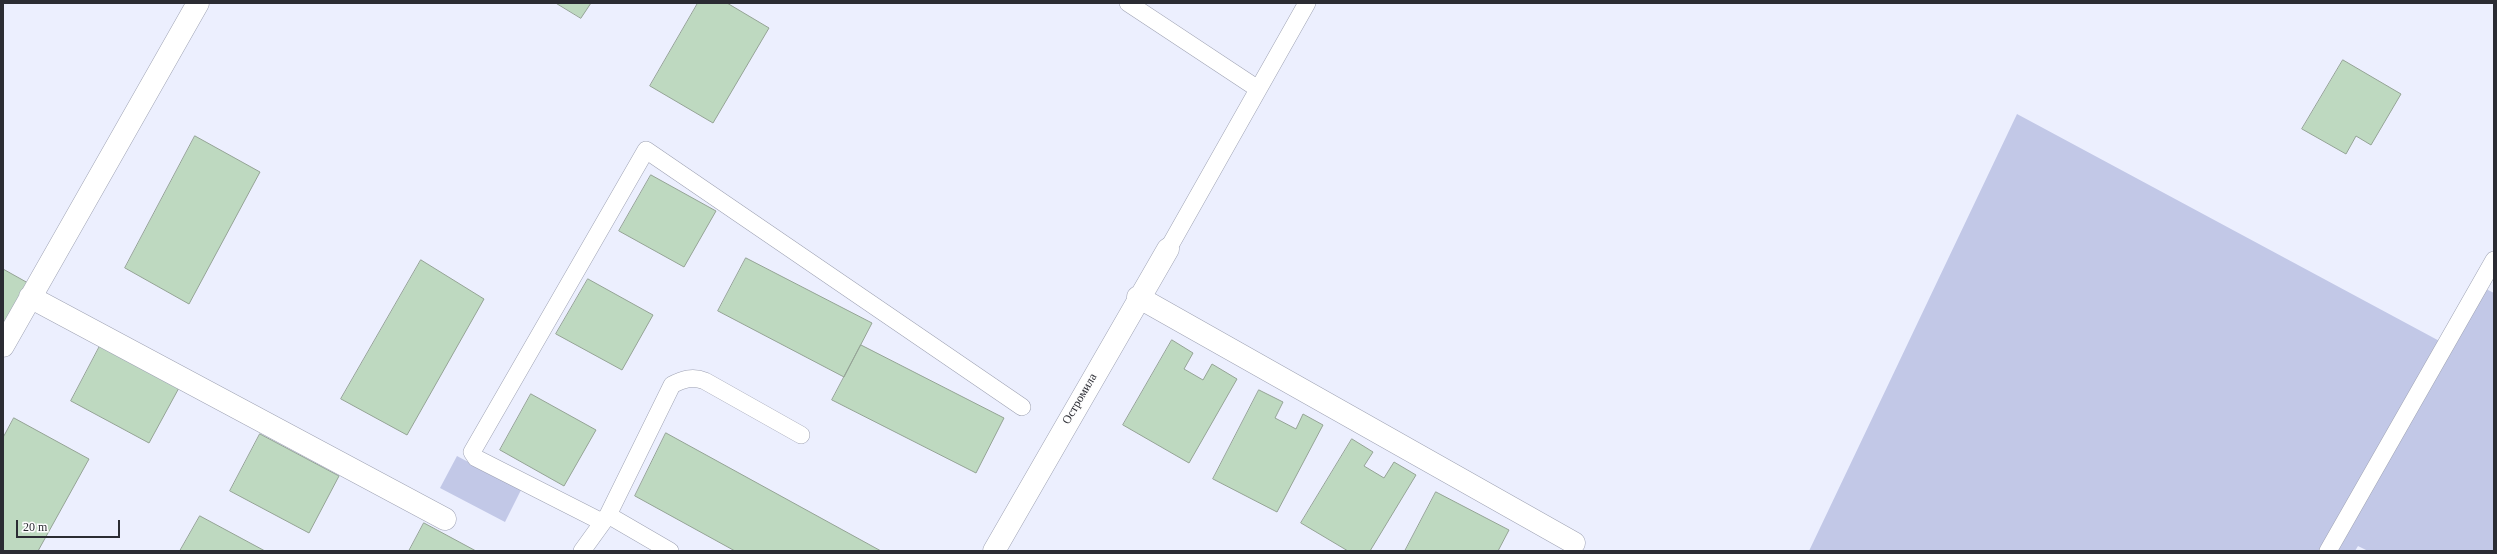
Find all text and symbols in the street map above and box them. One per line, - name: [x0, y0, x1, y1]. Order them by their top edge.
- street label: Остромила: [1060, 371, 1100, 427]
- scale bar: [18, 512, 122, 538]
- text: 20 m: [23, 520, 47, 534]

